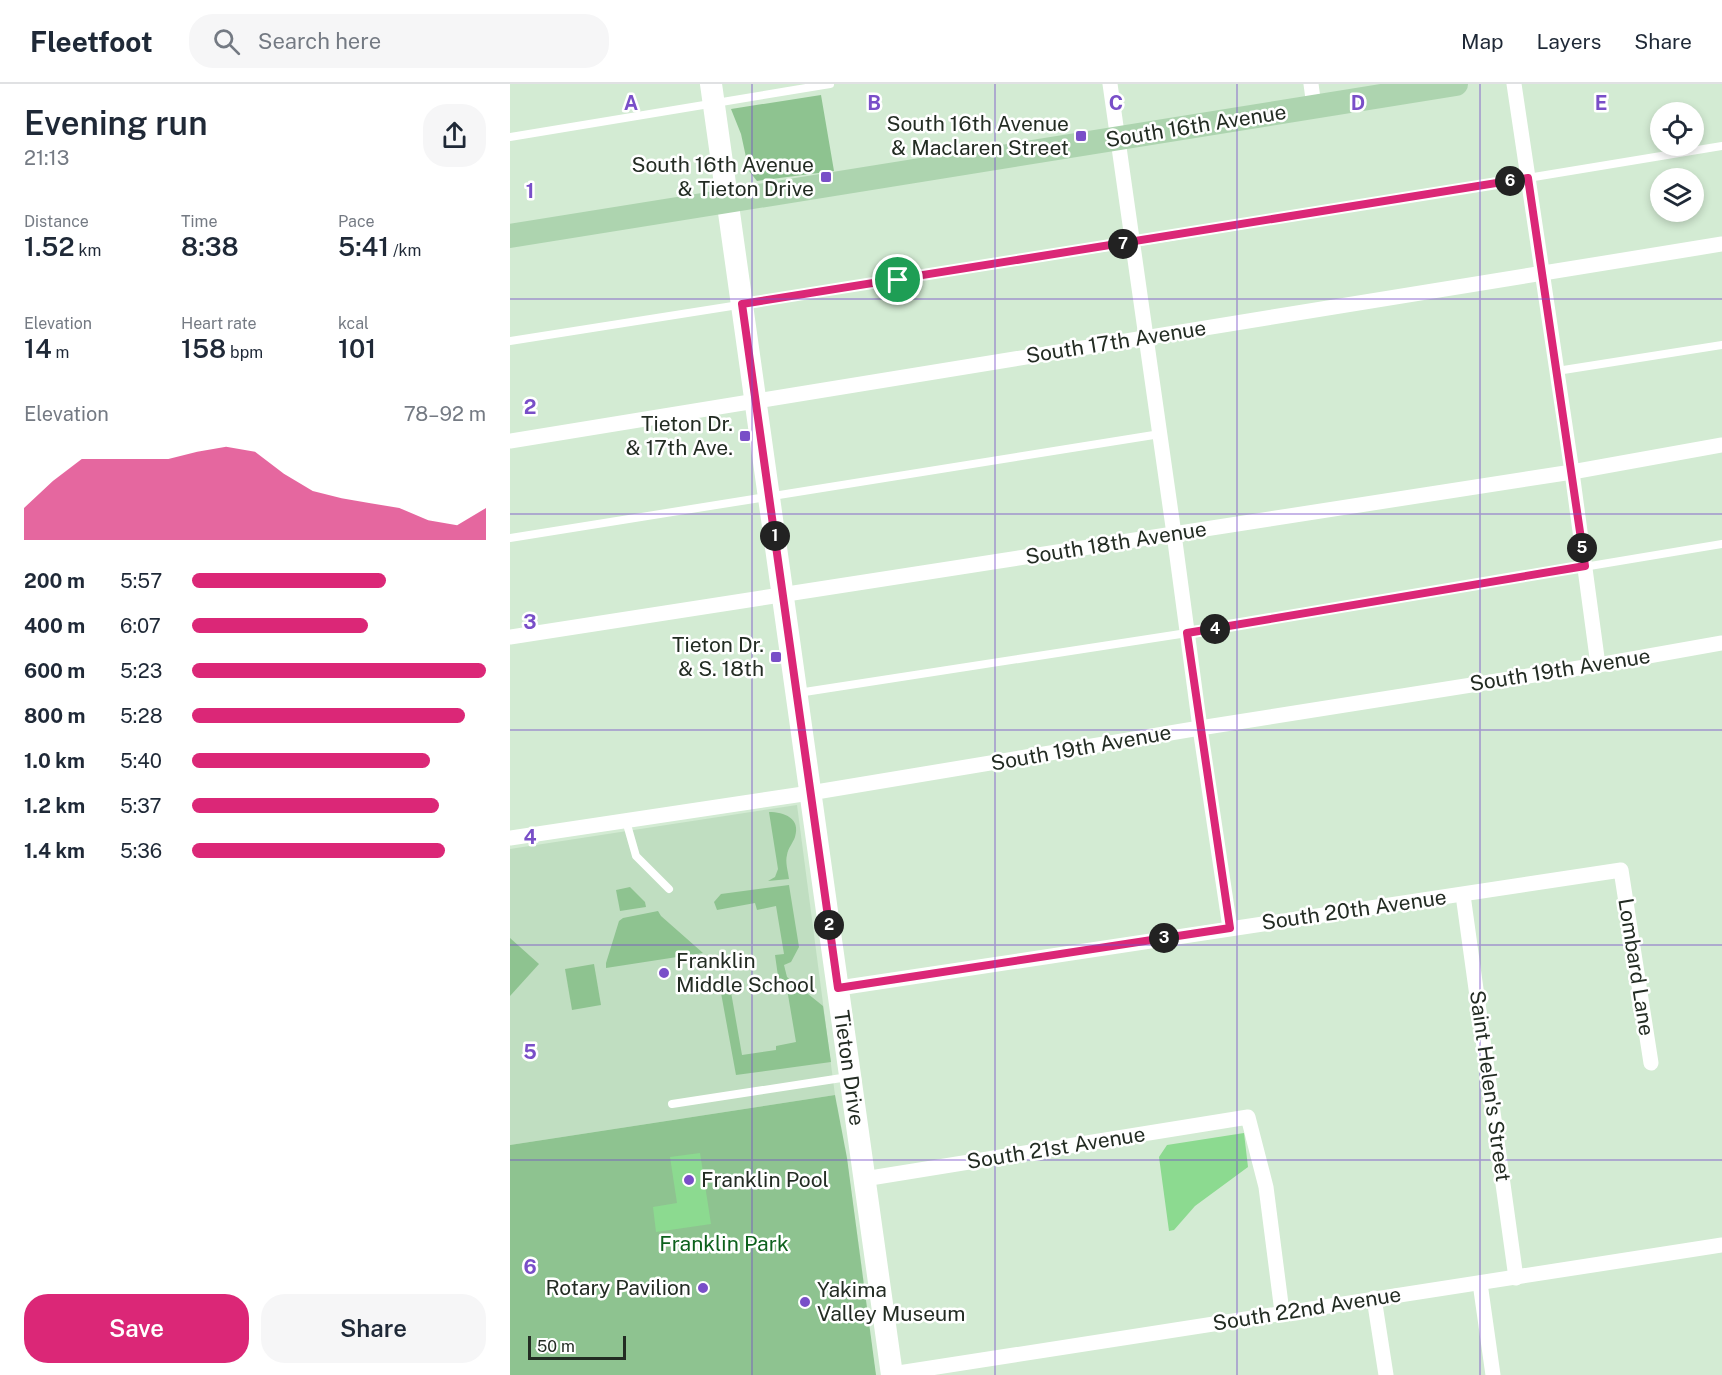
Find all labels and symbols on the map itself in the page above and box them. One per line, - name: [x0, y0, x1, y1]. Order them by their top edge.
- text: A: [624, 91, 638, 115]
- text: B: [867, 91, 881, 115]
- text: C: [1109, 91, 1123, 115]
- text: D: [1351, 91, 1365, 115]
- text: E: [1595, 91, 1607, 115]
- street label: South 16th Avenue: [1104, 99, 1288, 152]
- place label: South 16th Avenue & Maclaren Street: [886, 111, 1069, 160]
- marker: South 16th Avenue & Maclaren Street: [1074, 129, 1088, 143]
- place label: South 16th Avenue & Tieton Drive: [631, 152, 814, 201]
- pin: 6: [1495, 166, 1525, 196]
- marker: South 16th Avenue & Tieton Drive: [819, 170, 833, 184]
- text: 1: [526, 179, 534, 203]
- pin: 7: [1108, 229, 1138, 259]
- pin: [872, 254, 923, 305]
- street label: South 17th Avenue: [1024, 315, 1208, 368]
- text: 2: [524, 395, 536, 419]
- place label: Tieton Dr. & 17th Ave.: [626, 411, 733, 460]
- marker: Tieton Dr. & 17th Ave.: [738, 429, 752, 443]
- street label: South 18th Avenue: [1024, 516, 1208, 569]
- pin: 1: [760, 521, 790, 551]
- pin: 5: [1567, 533, 1597, 563]
- text: 3: [523, 610, 537, 634]
- pin: 4: [1200, 614, 1230, 644]
- place label: Tieton Dr. & S. 18th: [672, 632, 764, 681]
- street label: South 19th Avenue: [1468, 643, 1652, 696]
- marker: Tieton Dr. & S. 18th: [769, 650, 783, 664]
- street label: South 19th Avenue: [989, 719, 1173, 776]
- text: 4: [523, 825, 537, 849]
- street label: South 20th Avenue: [1260, 884, 1448, 935]
- street label: Lombard Lane: [1613, 896, 1660, 1037]
- pin: 2: [814, 910, 844, 940]
- pin: 3: [1149, 923, 1179, 953]
- place label: Franklin Middle School: [676, 948, 815, 997]
- marker: Franklin Middle School: [657, 966, 671, 980]
- street label: Saint Helen's Street: [1465, 989, 1516, 1183]
- street label: Tieton Drive: [829, 1009, 870, 1127]
- text: 5: [523, 1040, 537, 1064]
- street label: South 21st Avenue: [965, 1121, 1147, 1174]
- place label: Franklin Pool: [701, 1167, 829, 1192]
- marker: Franklin Pool: [682, 1173, 696, 1187]
- park label: Franklin Park: [659, 1231, 789, 1256]
- text: 6: [523, 1255, 537, 1279]
- place label: Rotary Pavilion: [545, 1275, 691, 1300]
- place label: Yakima Valley Museum: [817, 1277, 966, 1326]
- marker: Rotary Pavilion: [696, 1281, 710, 1295]
- street label: South 22nd Avenue: [1211, 1281, 1403, 1336]
- marker: Yakima Valley Museum: [798, 1295, 812, 1309]
- scale bar: [528, 1333, 626, 1360]

